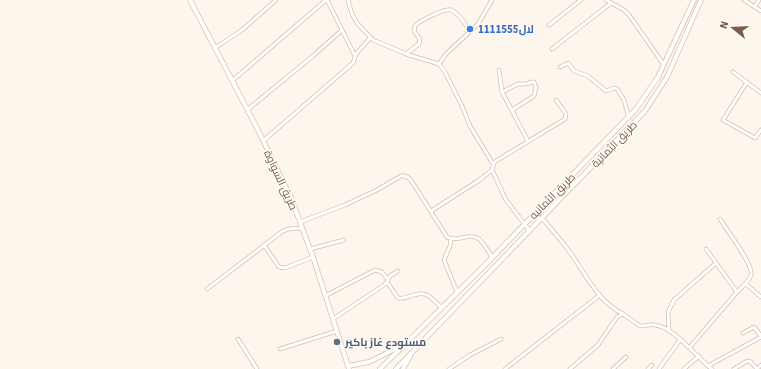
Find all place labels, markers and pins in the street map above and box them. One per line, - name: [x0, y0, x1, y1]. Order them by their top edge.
- place label: 1111555لال: [478, 22, 534, 37]
- marker: 1111555لال: [465, 24, 475, 34]
- place label: مستودع غاز باكير: [344, 335, 426, 350]
- marker: مستودع غاز باكير: [332, 337, 342, 347]

